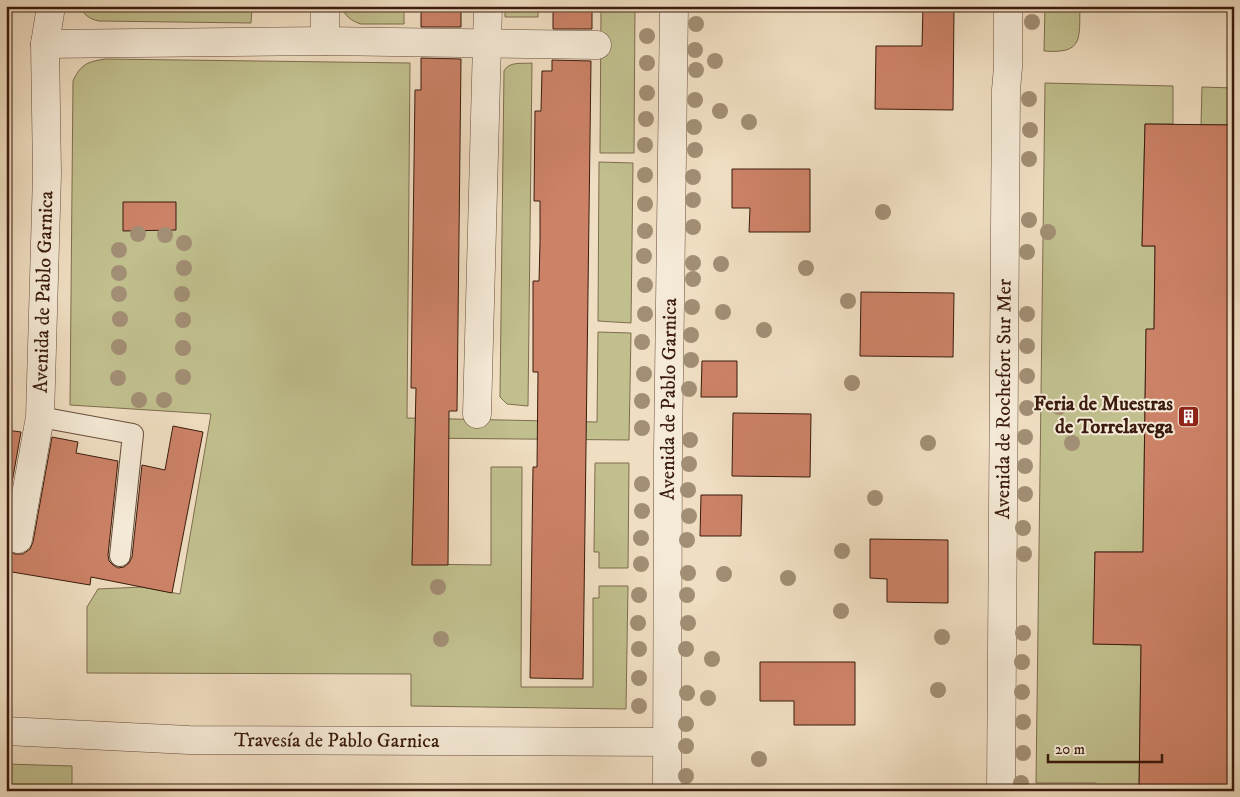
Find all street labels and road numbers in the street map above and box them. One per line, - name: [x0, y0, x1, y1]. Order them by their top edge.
- street label: Avenida de Pablo Garnica: [28, 190, 59, 394]
- street label: Avenida de Rochefort Sur Mer: [990, 278, 1017, 519]
- street label: Avenida de Pablo Garnica: [655, 297, 683, 500]
- street label: Travesía de Pablo Garnica: [234, 728, 440, 754]

